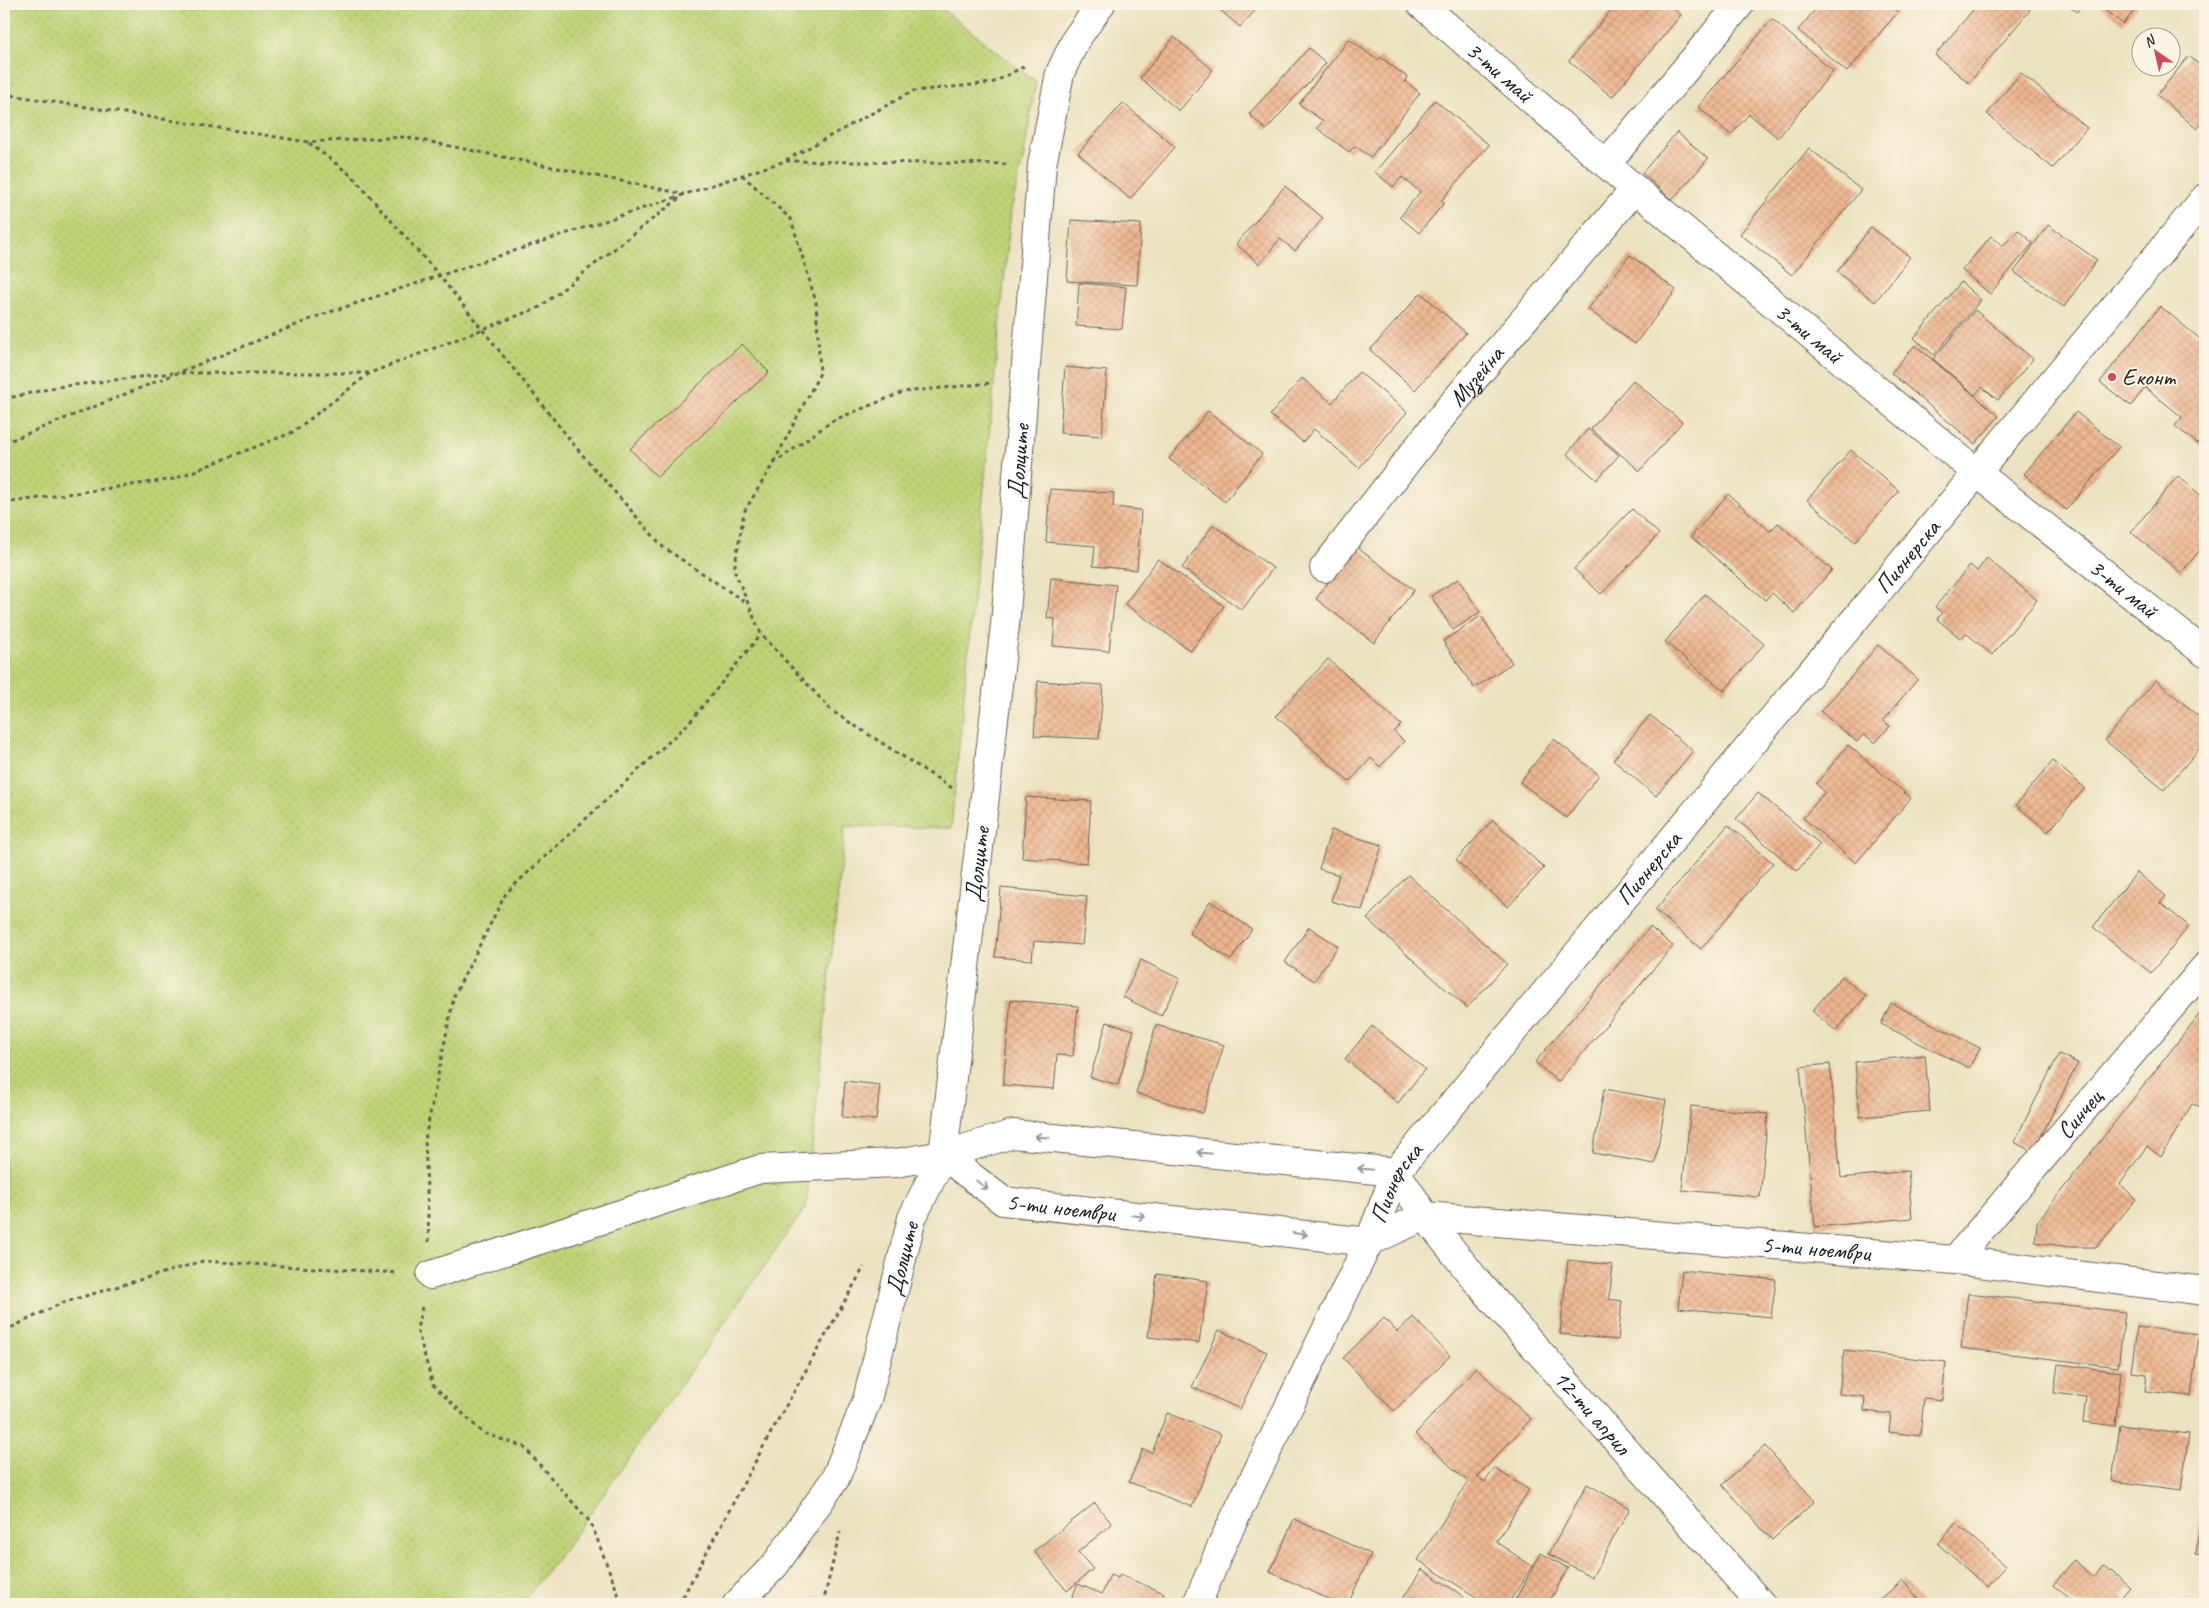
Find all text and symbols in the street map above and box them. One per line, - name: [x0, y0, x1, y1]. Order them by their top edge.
- north arrow: [2132, 28, 2182, 78]
- text: N: [2141, 31, 2159, 51]
- street label: 3-ти май: [1460, 35, 1541, 111]
- street label: 3-ти май: [1769, 297, 1851, 371]
- street label: Музейна: [1442, 338, 1511, 412]
- place label: Еконт: [2122, 362, 2176, 392]
- marker: Еконт: [2106, 371, 2118, 383]
- street label: Долците: [1000, 421, 1036, 500]
- street label: Пионерска: [1868, 512, 1948, 600]
- street label: 3-ти май: [2083, 552, 2165, 626]
- street label: Долците: [958, 823, 997, 903]
- street label: Пионерска: [1609, 824, 1689, 911]
- street label: Синчец: [2050, 1082, 2110, 1145]
- one-way arrow: [1034, 1132, 1050, 1142]
- street label: Пионерска: [1363, 1135, 1430, 1227]
- one-way arrow: [1196, 1148, 1212, 1158]
- one-way arrow: [1358, 1164, 1374, 1173]
- one-way arrow: [975, 1179, 988, 1190]
- street label: 5-ти ноември: [1005, 1187, 1119, 1229]
- one-way arrow: [1130, 1211, 1146, 1221]
- street label: Долците: [878, 1217, 926, 1299]
- one-way arrow: [1292, 1229, 1308, 1239]
- street label: 5-ти ноември: [1760, 1229, 1874, 1268]
- street label: 12-ти април: [1547, 1364, 1638, 1462]

